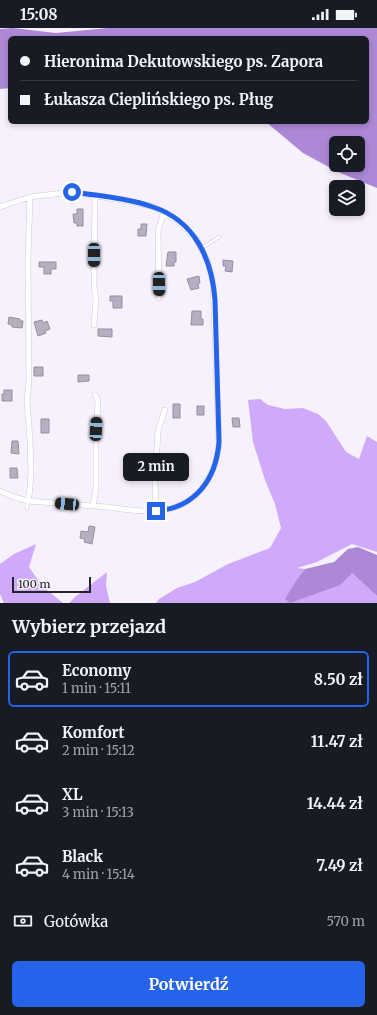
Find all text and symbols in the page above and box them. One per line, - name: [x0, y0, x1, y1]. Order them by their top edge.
- text: 15:08: [20, 5, 58, 24]
- text: Hieronima Dekutowskiego ps. Zapora: [44, 52, 323, 71]
- text: Łukasza Cieplińskiego ps. Pług: [44, 90, 273, 109]
- map controls: [329, 136, 365, 216]
- button: locate: [329, 136, 365, 172]
- button: layers: [329, 180, 365, 216]
- route start: [63, 183, 81, 201]
- car: [88, 243, 100, 267]
- car: [153, 272, 165, 296]
- car: [89, 417, 103, 441]
- callout: 2 min: [123, 453, 189, 481]
- text: 2 min: [137, 458, 175, 475]
- car: [55, 497, 79, 511]
- route end: [147, 502, 165, 520]
- scale bar: [12, 575, 91, 594]
- text: 100 m: [18, 577, 50, 591]
- text: Wybierz przejazd: [12, 615, 166, 638]
- icon: car: [14, 661, 50, 697]
- text: Economy: [62, 661, 131, 680]
- text: 8.50 zł: [314, 670, 363, 689]
- text: 1 min · 15:11: [62, 680, 131, 697]
- icon: car: [14, 723, 50, 759]
- text: Komfort: [62, 723, 125, 742]
- text: 11.47 zł: [311, 732, 363, 751]
- text: 2 min · 15:12: [62, 742, 135, 759]
- icon: car: [14, 785, 50, 821]
- text: XL: [62, 785, 83, 804]
- text: 14.44 zł: [307, 794, 363, 813]
- text: 3 min · 15:13: [62, 804, 134, 821]
- icon: car: [14, 847, 50, 883]
- text: Black: [62, 847, 103, 866]
- text: 7.49 zł: [316, 856, 363, 875]
- text: 4 min · 15:14: [62, 866, 135, 883]
- icon: cash: [12, 910, 34, 932]
- text: Gotówka: [44, 912, 108, 931]
- text: 570 m: [327, 913, 365, 930]
- button: Potwierdź: [12, 961, 365, 1007]

